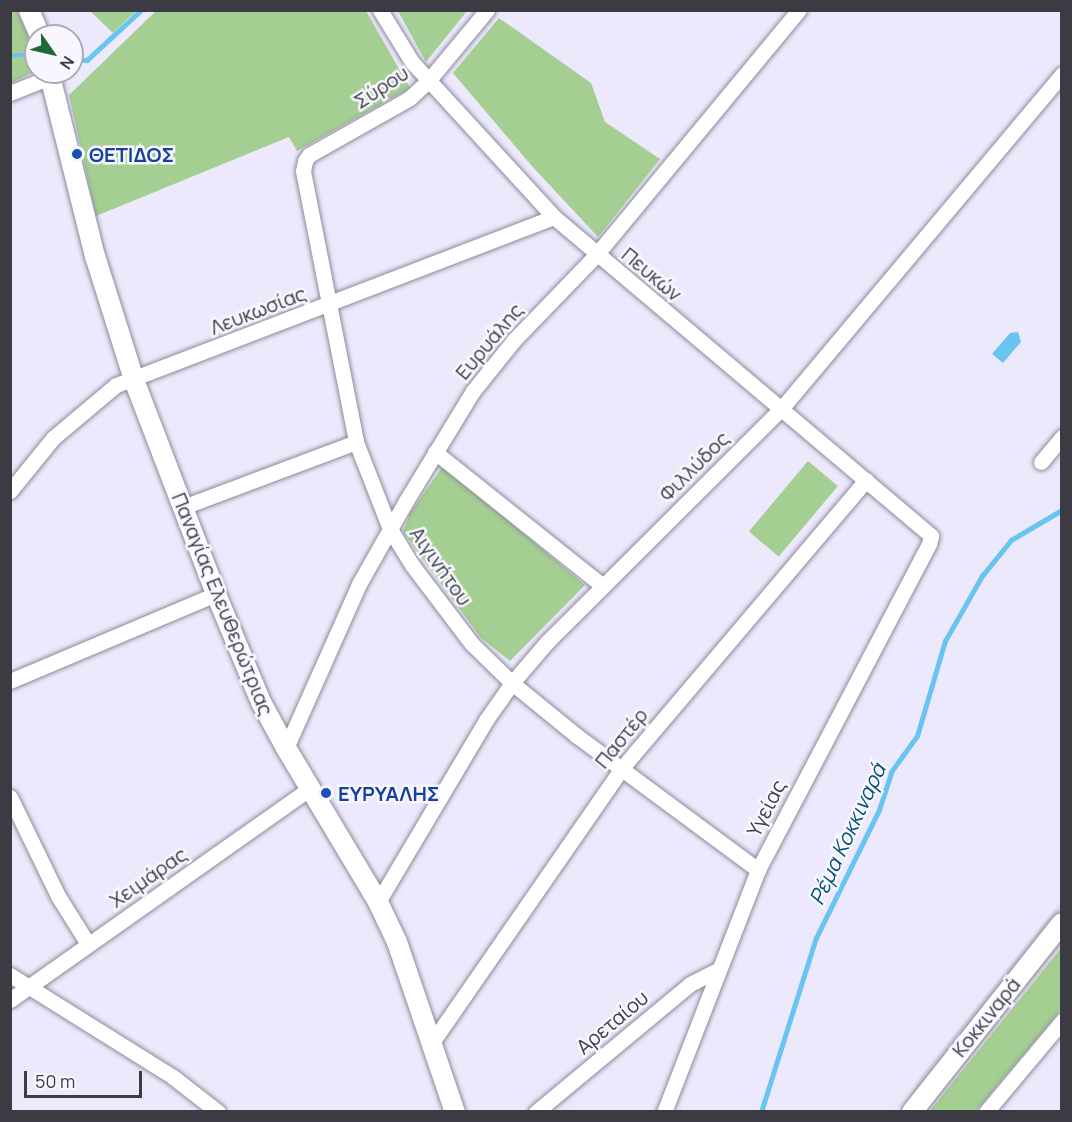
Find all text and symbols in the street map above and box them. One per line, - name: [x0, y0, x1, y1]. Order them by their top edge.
- north arrow: [24, 24, 84, 84]
- text: N: [55, 52, 80, 74]
- street label: Σύρου: [349, 61, 413, 113]
- place label: ΘΕΤΙΔΟΣ: [89, 142, 174, 166]
- marker: ΘΕΤΙΔΟΣ: [70, 147, 84, 161]
- street label: Πευκών: [617, 242, 687, 306]
- street label: Λευκωσίας: [207, 281, 309, 339]
- street label: Ευρυάλης: [450, 298, 528, 384]
- street label: Φιλλύδος: [654, 426, 734, 506]
- street label: Παναγίας Ελευθερώτριας: [167, 489, 279, 719]
- street label: Αιγινήτου: [405, 522, 477, 610]
- street label: Παστέρ: [590, 703, 652, 773]
- water label: Ρέμα Κοκκιναρά: [803, 759, 891, 909]
- street label: Υγείας: [742, 776, 790, 840]
- place label: ΕΥΡΥΑΛΗΣ: [338, 781, 440, 805]
- marker: ΕΥΡΥΑΛΗΣ: [319, 786, 333, 800]
- street label: Χειμάρας: [105, 842, 191, 912]
- street label: Κοκκιναρά: [947, 973, 1025, 1061]
- street label: Αρεταίου: [571, 985, 653, 1059]
- scale bar: [27, 1059, 146, 1097]
- text: 50 m: [35, 1069, 75, 1093]

